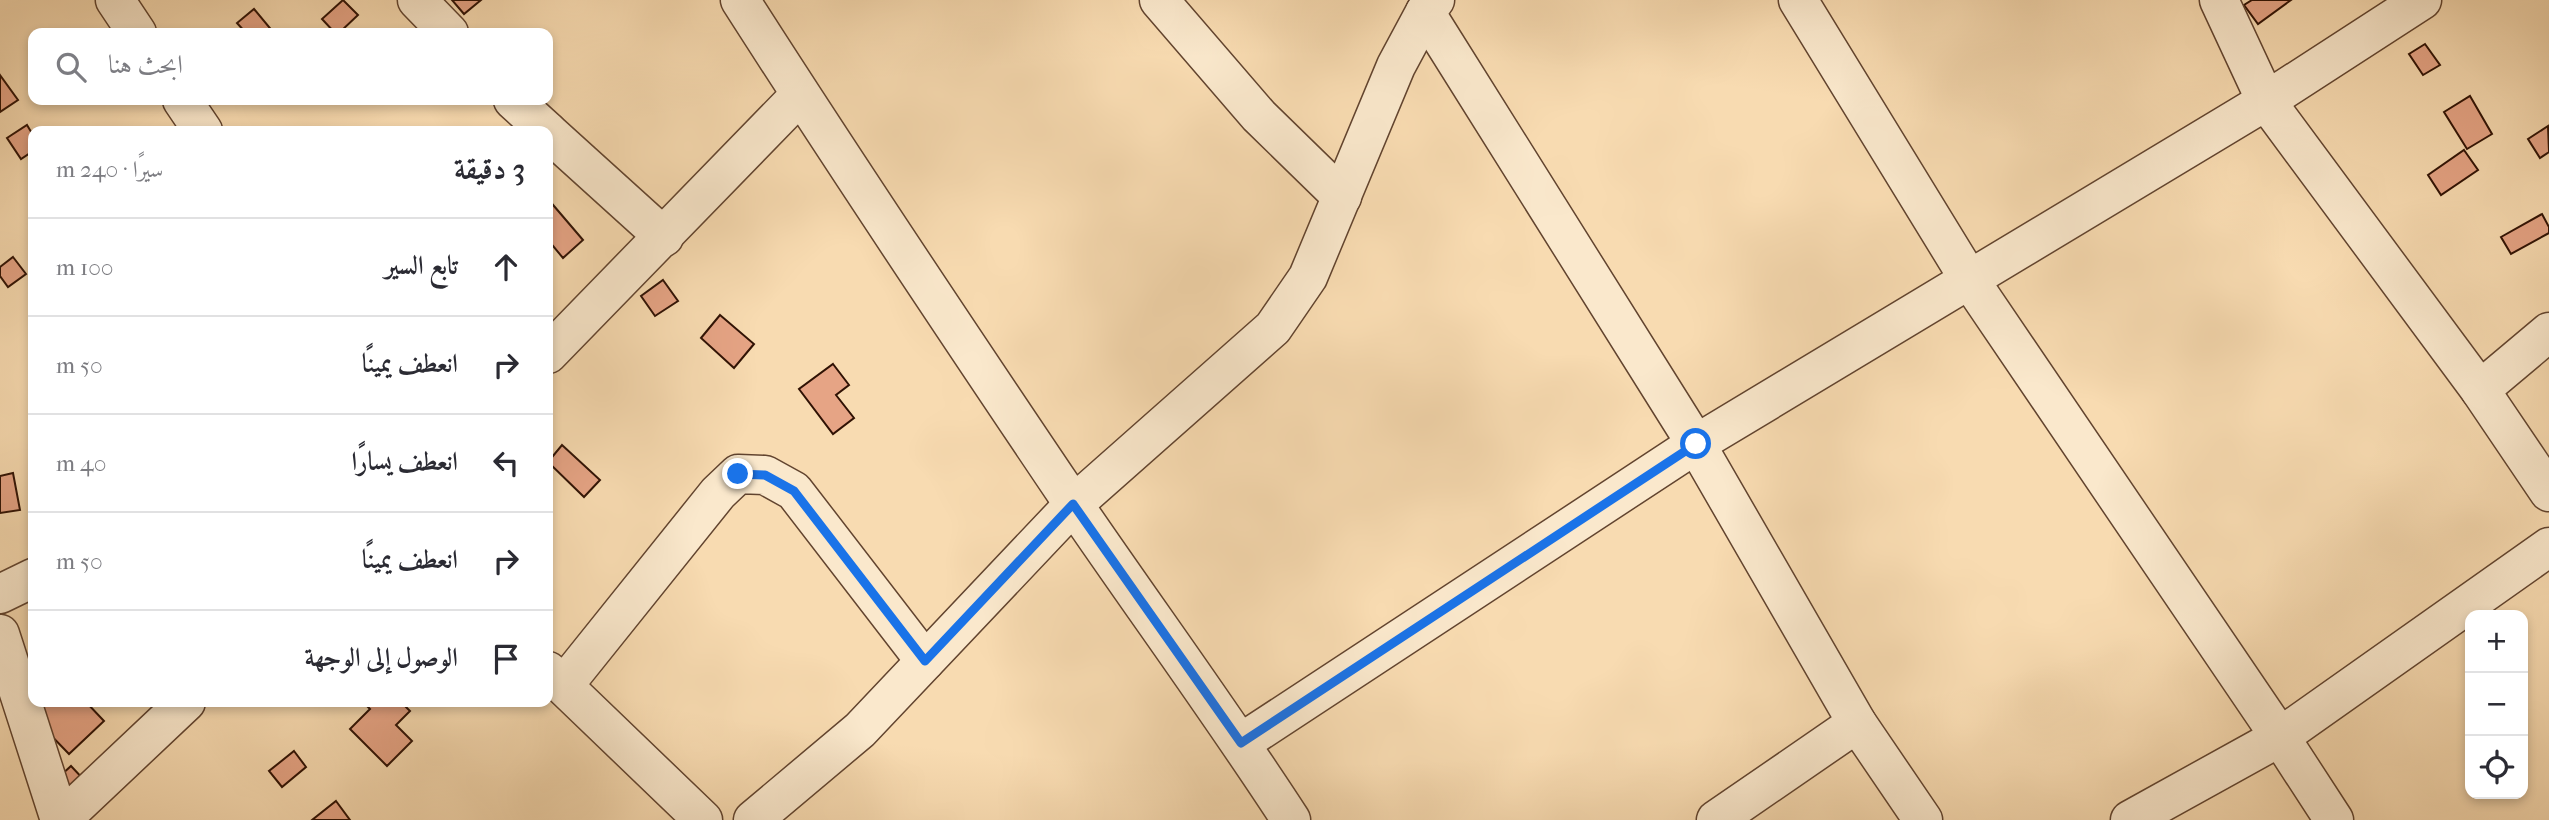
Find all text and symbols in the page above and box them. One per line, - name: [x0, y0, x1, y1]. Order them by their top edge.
- search box: [28, 28, 553, 105]
- icon: search: [52, 48, 90, 86]
- text: ابحث هنا: [108, 49, 183, 80]
- text: 3 دقيقة: [454, 152, 525, 187]
- text: سيرًا · 240 m: [56, 156, 163, 183]
- icon: ahead: [487, 248, 525, 286]
- text: تابع السير: [385, 250, 458, 281]
- text: 100 m: [56, 254, 114, 281]
- icon: right: [487, 346, 525, 384]
- text: انعطف يمينًا: [362, 348, 458, 379]
- text: 50 m: [56, 352, 103, 379]
- route start: [1680, 428, 1711, 459]
- icon: left: [487, 444, 525, 482]
- text: انعطف يسارًا: [351, 446, 458, 477]
- text: 40 m: [56, 450, 106, 477]
- route end: [722, 458, 753, 489]
- icon: right: [487, 542, 525, 580]
- text: انعطف يمينًا: [362, 544, 458, 575]
- text: 50 m: [56, 548, 103, 575]
- map controls: [2465, 610, 2528, 799]
- button: +: [2465, 610, 2528, 673]
- icon: arrive: [487, 640, 525, 678]
- text: الوصول إلى الوجهة: [304, 642, 458, 673]
- button: −: [2465, 673, 2528, 736]
- button: locate: [2465, 736, 2528, 799]

